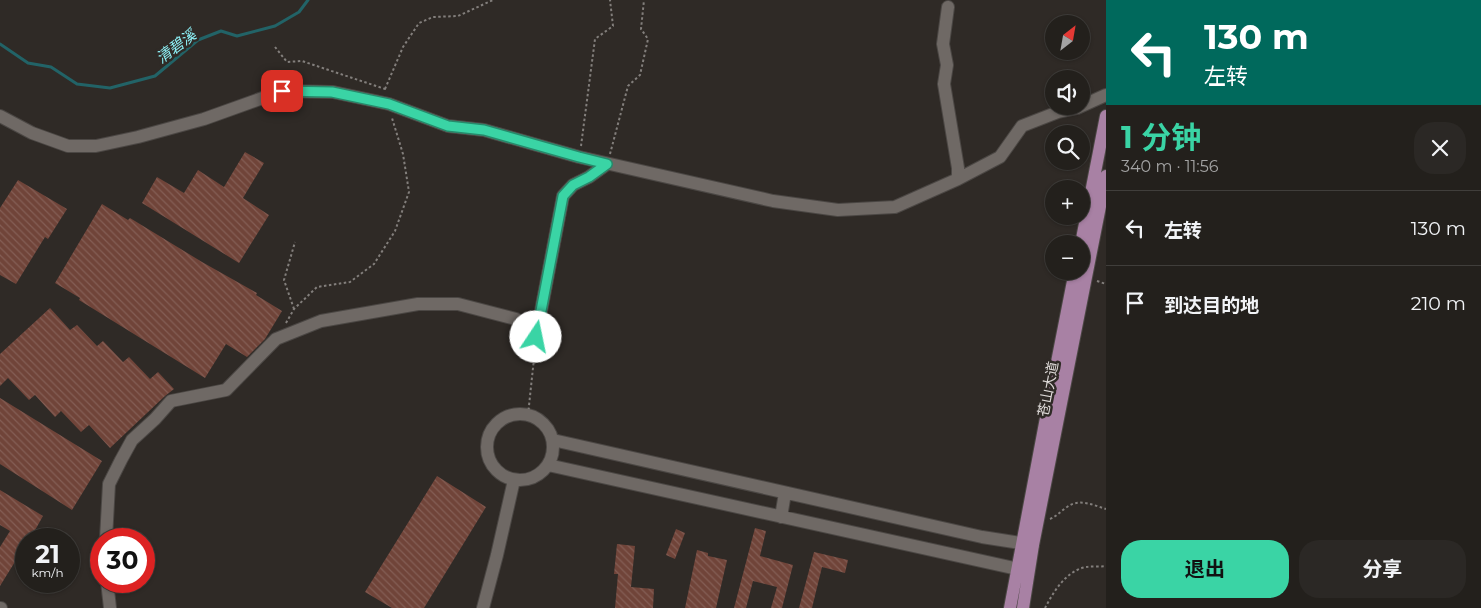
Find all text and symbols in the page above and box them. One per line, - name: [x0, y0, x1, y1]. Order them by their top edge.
- north arrow: [1045, 15, 1090, 60]
- map controls: [1045, 15, 1090, 280]
- text: 130 m: [1204, 15, 1309, 58]
- icon: left: [1121, 20, 1186, 85]
- water label: 清碧溪: [152, 24, 201, 67]
- text: 左转: [1204, 63, 1248, 90]
- pin: [261, 70, 303, 112]
- button: sound: [1045, 70, 1090, 115]
- icon: arrive: [268, 77, 296, 105]
- text: 1 分钟: [1121, 119, 1201, 156]
- button: close: [1414, 122, 1466, 174]
- button: search: [1045, 125, 1090, 170]
- text: 340 m · 11:56: [1121, 157, 1219, 176]
- button: +: [1045, 180, 1090, 225]
- icon: left: [1121, 214, 1149, 242]
- text: 130 m: [1411, 217, 1466, 240]
- text: 左转: [1164, 219, 1202, 242]
- button: −: [1045, 235, 1090, 280]
- icon: arrive: [1121, 289, 1149, 317]
- text: 210 m: [1411, 292, 1466, 315]
- text: 到达目的地: [1164, 294, 1259, 317]
- position arrow: [509, 310, 561, 362]
- street label: 苍山大道: [1034, 360, 1062, 418]
- speed limit sign: 30: [90, 528, 155, 593]
- text: 21: [35, 539, 60, 569]
- button: 退出: [1121, 540, 1289, 598]
- button: 分享: [1299, 540, 1466, 598]
- text: km/h: [31, 565, 64, 580]

